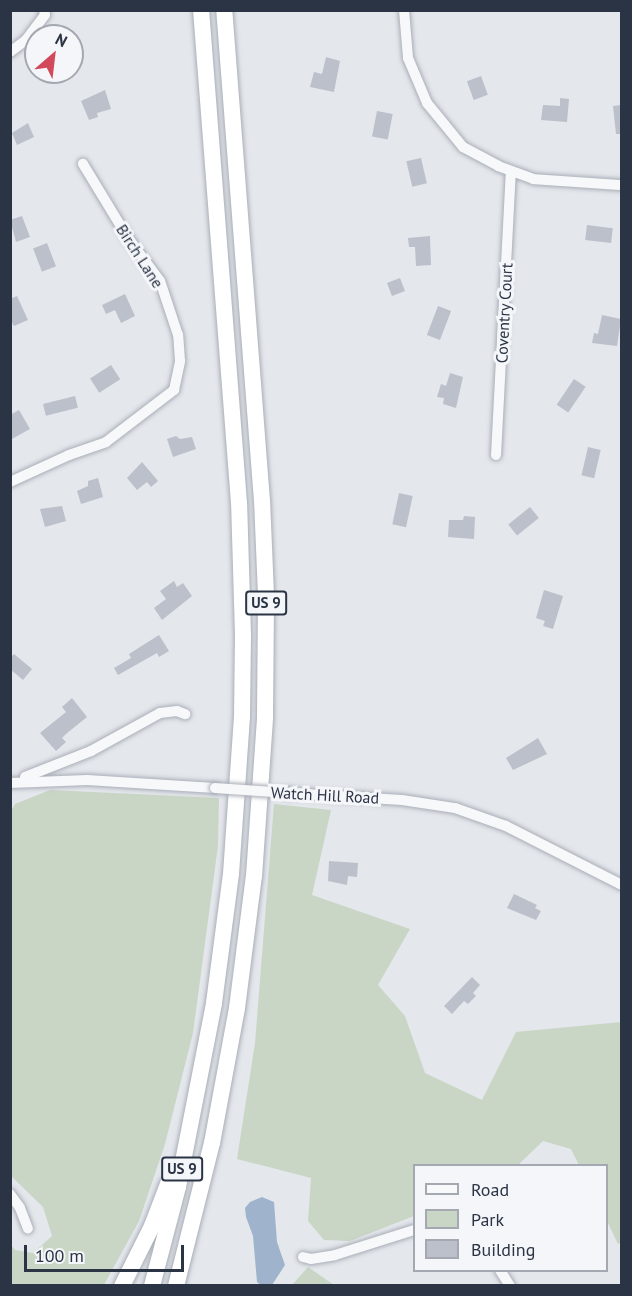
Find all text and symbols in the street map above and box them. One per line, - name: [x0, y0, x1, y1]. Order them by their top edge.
- north arrow: [24, 24, 84, 84]
- text: N: [52, 29, 71, 51]
- street label: Birch Lane: [112, 221, 168, 291]
- street label: Coventry Court: [492, 262, 516, 364]
- road number: US 9: [245, 591, 287, 615]
- street label: Watch Hill Road: [270, 783, 380, 807]
- road number: US 9: [161, 1157, 203, 1181]
- legend: [413, 1164, 608, 1272]
- text: Road: [471, 1178, 509, 1201]
- text: Park: [471, 1208, 504, 1231]
- scale bar: [27, 1233, 188, 1271]
- text: Building: [471, 1238, 535, 1261]
- text: 100 m: [35, 1244, 84, 1267]

